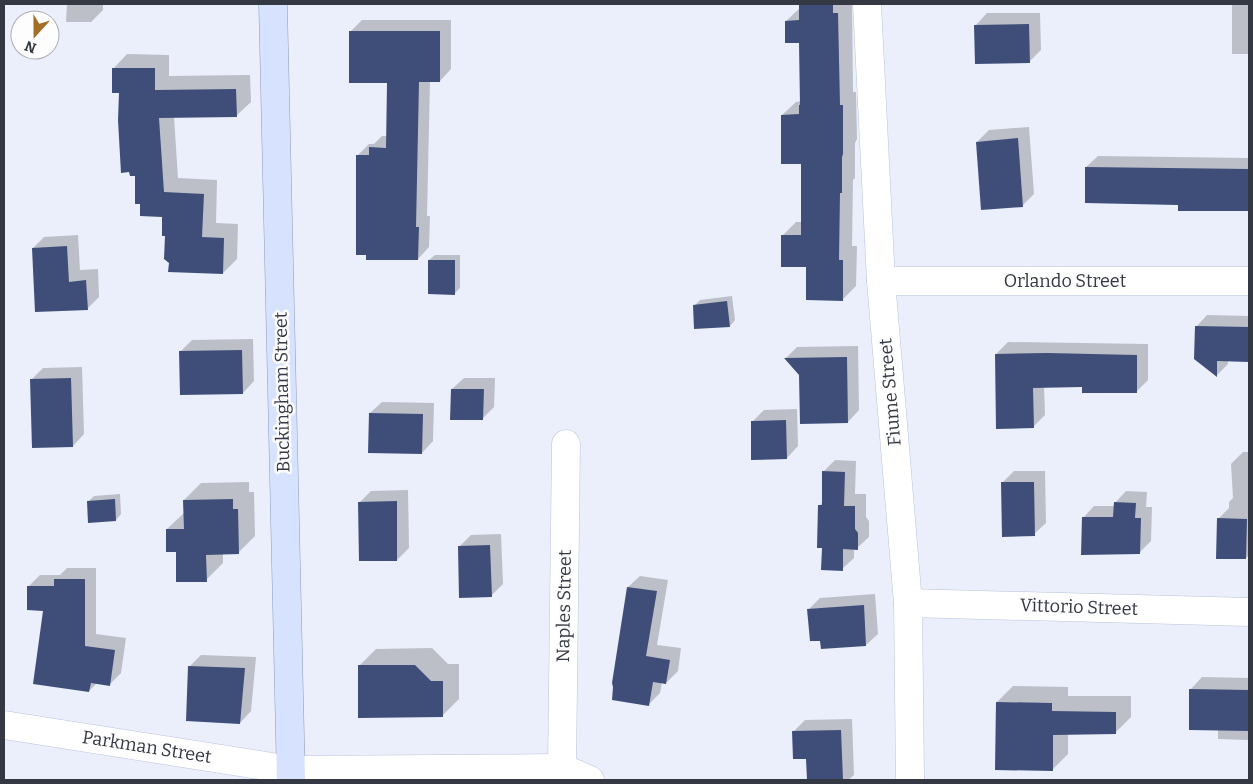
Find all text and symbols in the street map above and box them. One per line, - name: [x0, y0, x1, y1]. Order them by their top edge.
- north arrow: [10, 10, 60, 60]
- text: N: [22, 37, 39, 57]
- street label: Orlando Street: [1004, 270, 1127, 292]
- street label: Buckingham Street: [270, 311, 294, 472]
- street label: Fiume Street: [874, 337, 906, 447]
- street label: Naples Street: [552, 549, 576, 662]
- street label: Vittorio Street: [1020, 594, 1139, 620]
- street label: Parkman Street: [81, 726, 214, 768]

